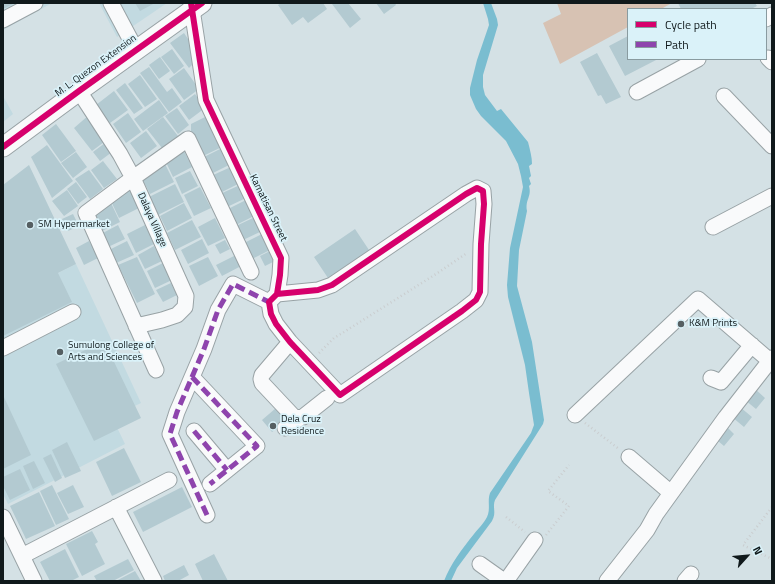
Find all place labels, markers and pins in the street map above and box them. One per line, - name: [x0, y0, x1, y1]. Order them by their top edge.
- place label: SM Hypermarket: [38, 219, 109, 231]
- marker: SM Hypermarket: [25, 220, 35, 230]
- place label: K&M Prints: [689, 318, 737, 330]
- marker: K&M Prints: [676, 319, 686, 329]
- place label: Sumulong College of Arts and Sciences: [68, 340, 154, 364]
- marker: Sumulong College of Arts and Sciences: [55, 347, 65, 357]
- place label: Dela Cruz Residence: [281, 414, 324, 438]
- marker: Dela Cruz Residence: [268, 421, 278, 431]

